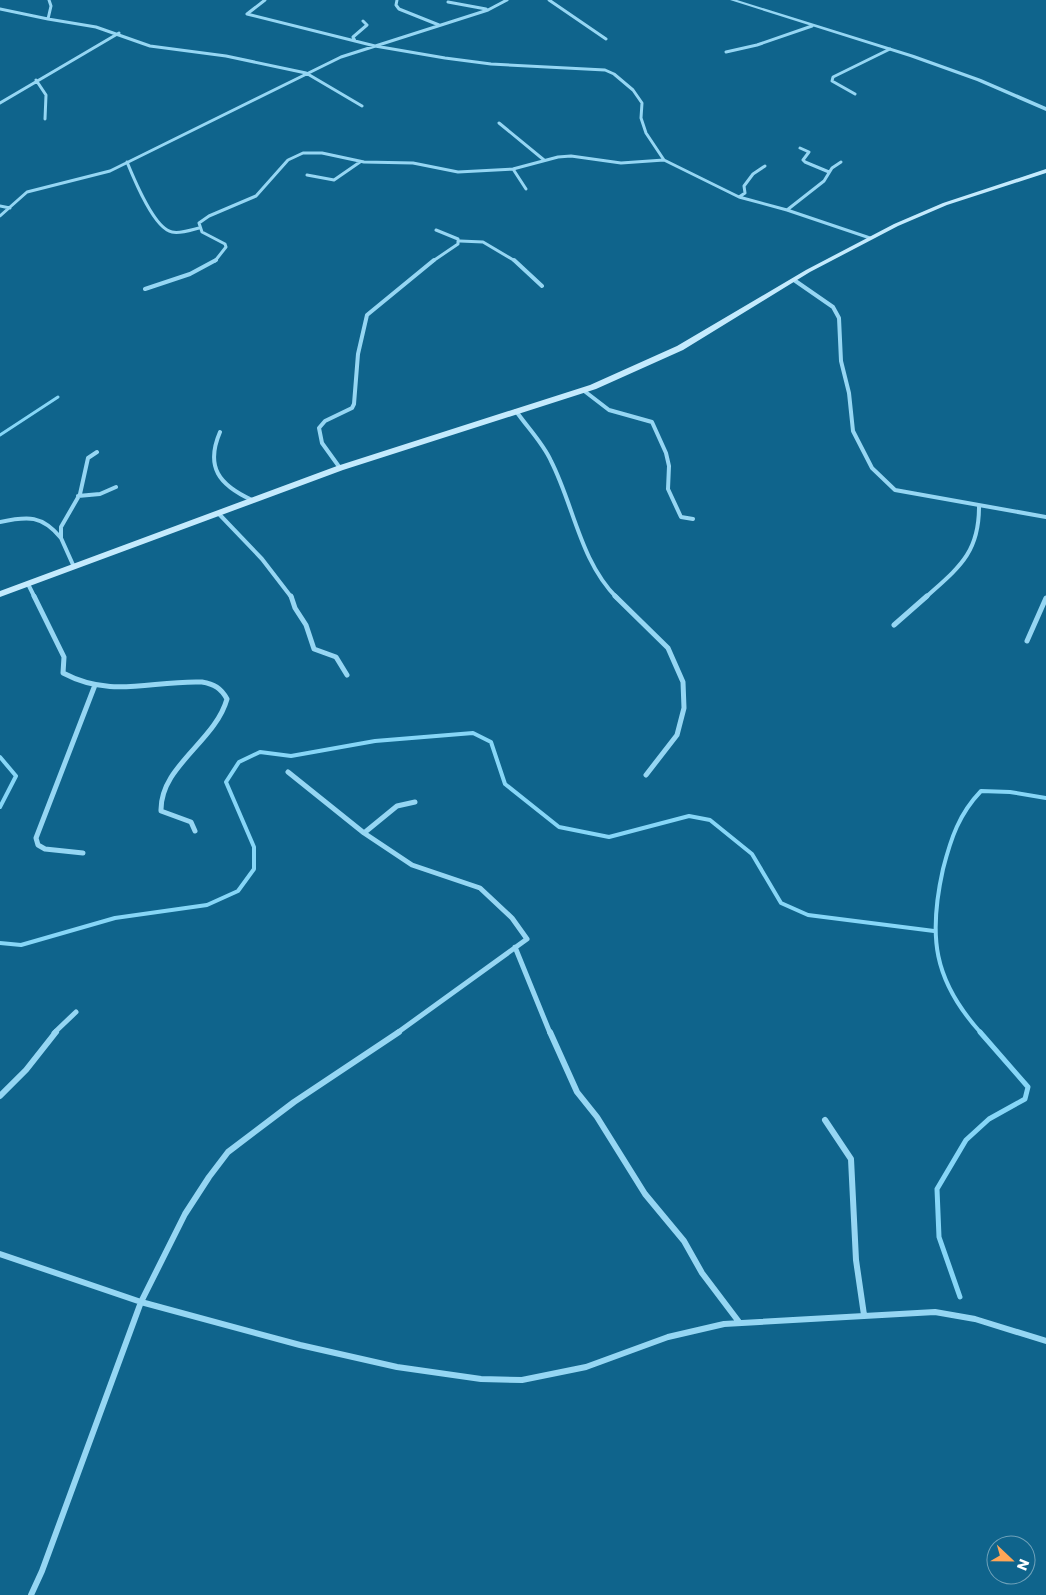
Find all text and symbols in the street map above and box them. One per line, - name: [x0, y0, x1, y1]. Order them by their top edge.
- north arrow: [986, 1535, 1036, 1585]
- text: N: [1012, 1556, 1034, 1573]

